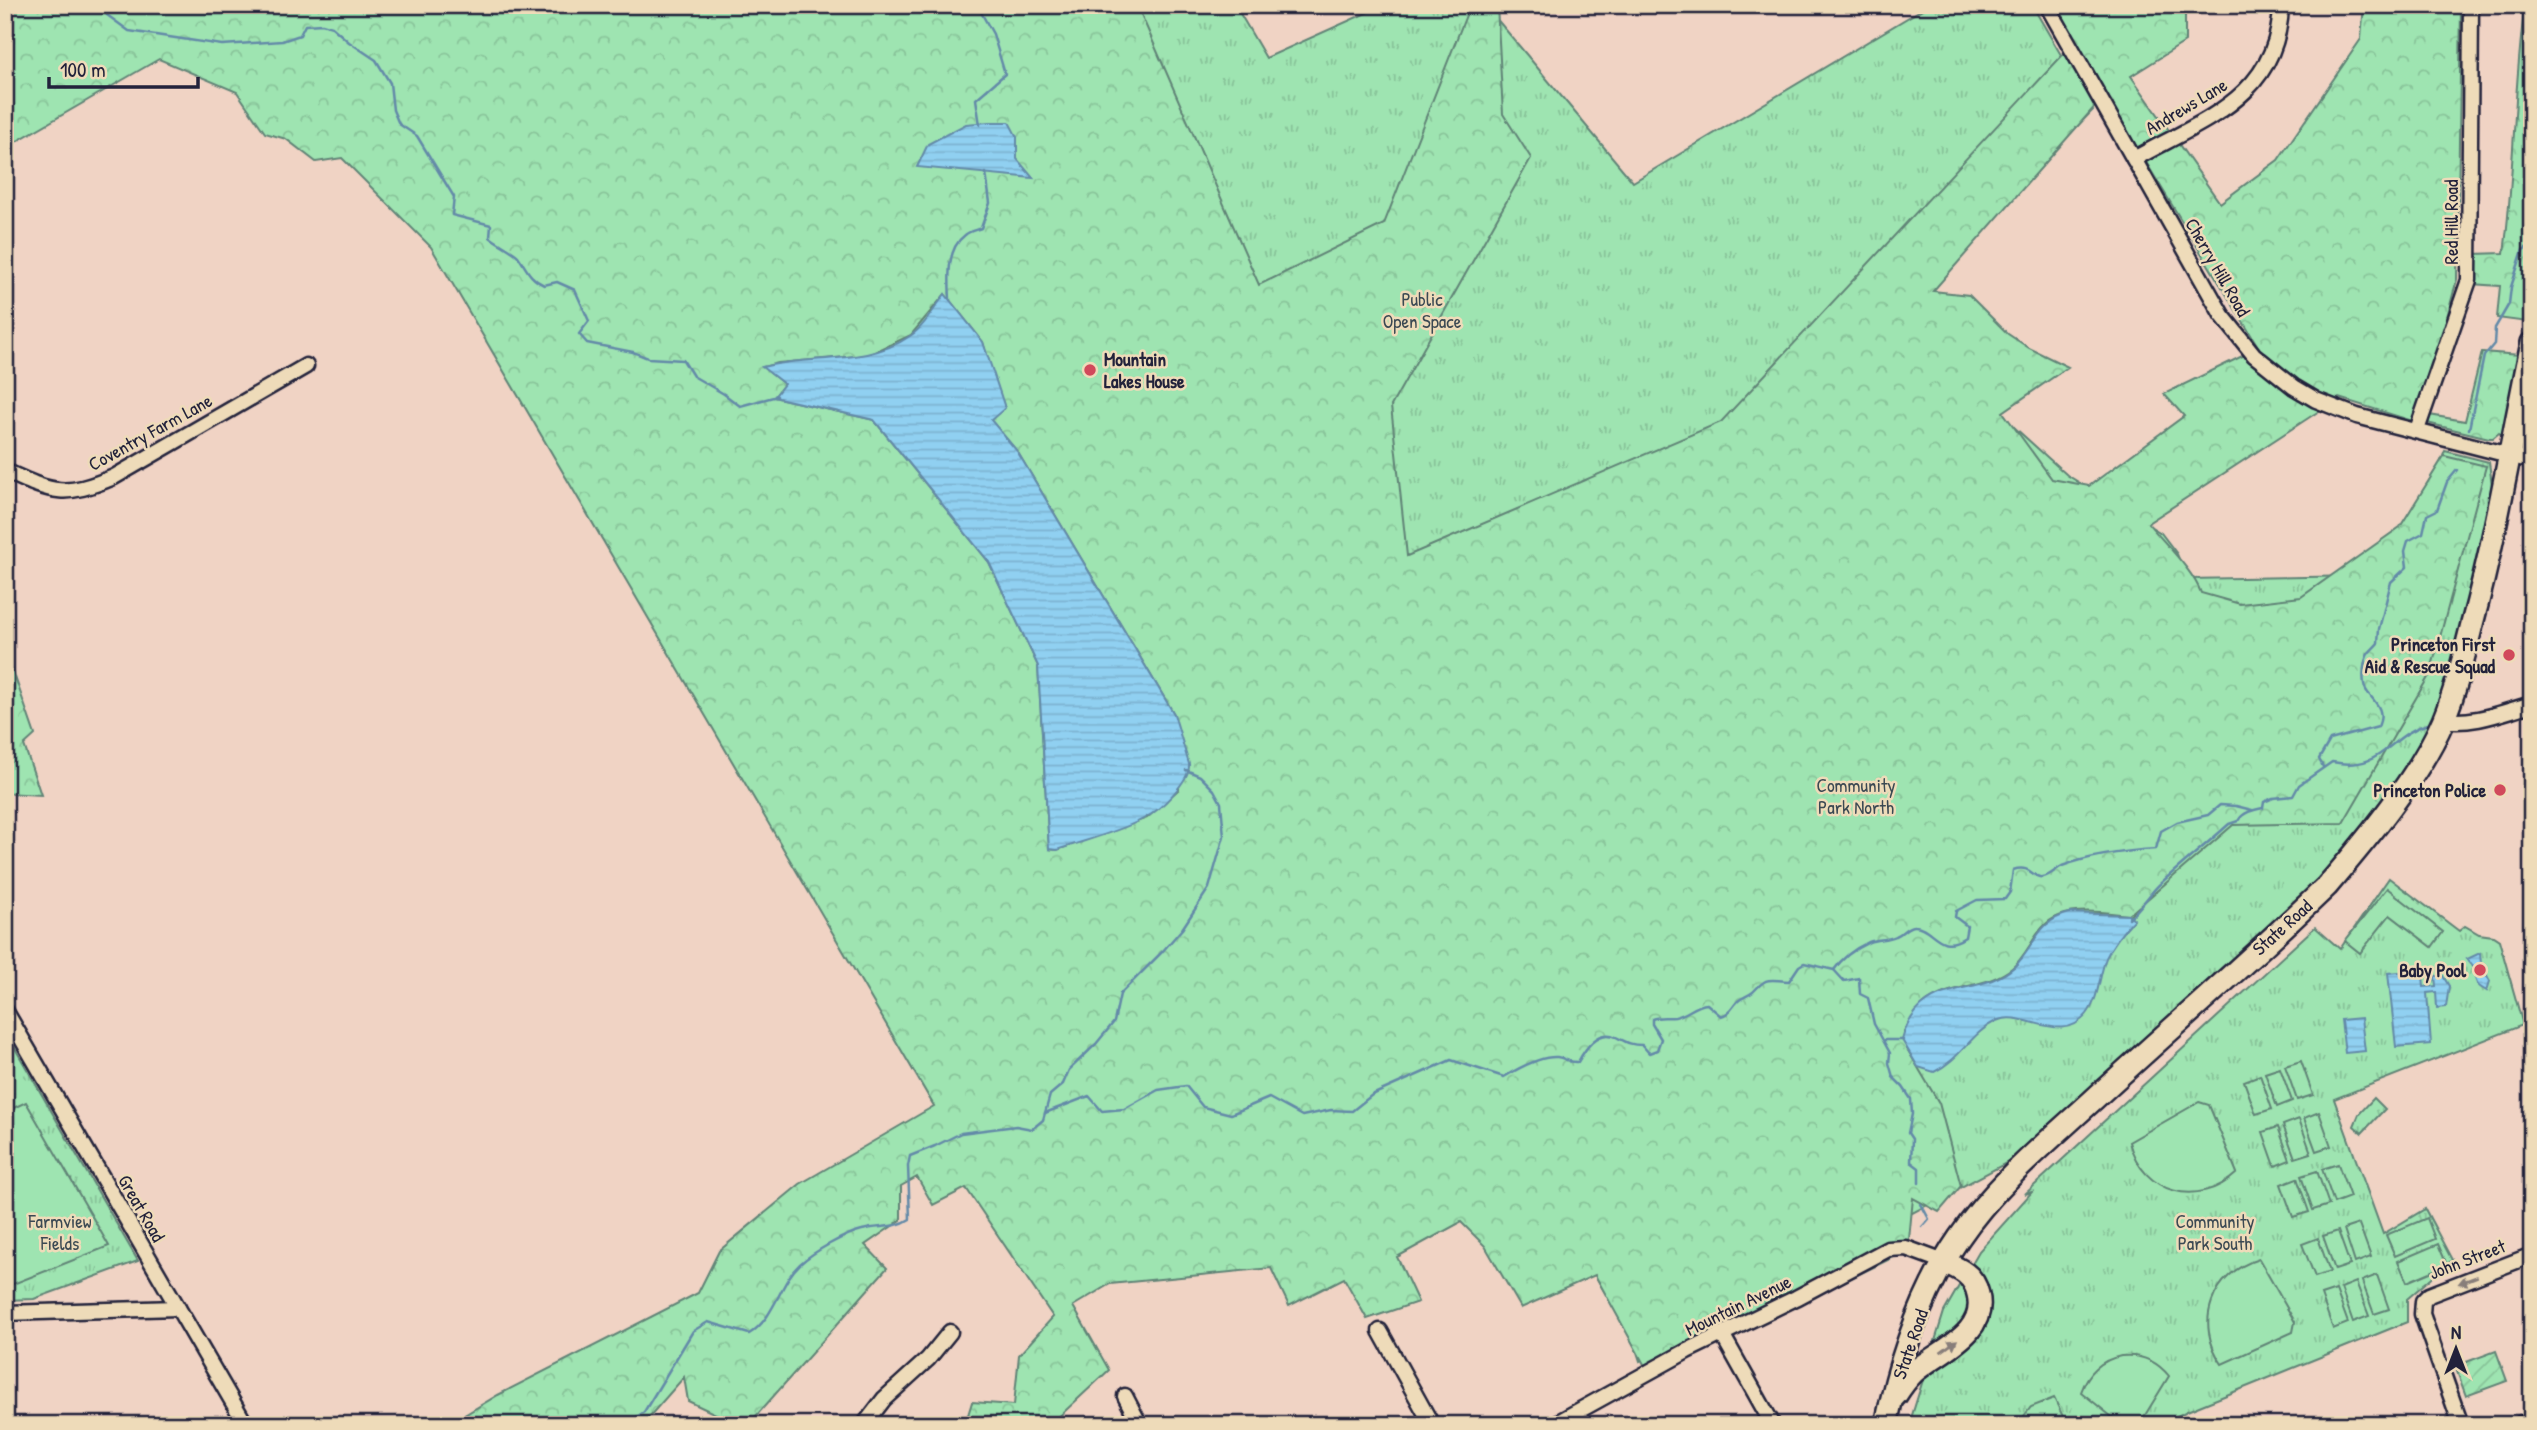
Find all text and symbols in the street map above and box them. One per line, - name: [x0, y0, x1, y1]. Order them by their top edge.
- scale bar: [49, 46, 198, 90]
- text: 100 m: [60, 55, 106, 84]
- street label: Andrews Lane: [2140, 71, 2232, 141]
- street label: Red Hill Road: [2438, 179, 2464, 264]
- street label: Cherry Hill Road: [2179, 213, 2257, 322]
- park label: Public Open Space: [1383, 286, 1462, 334]
- place label: Mountain Lakes House: [1104, 346, 1185, 394]
- marker: Mountain Lakes House: [1082, 362, 1098, 378]
- street label: Coventry Farm Lane: [83, 387, 217, 477]
- place label: Princeton First Aid & Rescue Squad: [2365, 631, 2496, 680]
- marker: Princeton First Aid & Rescue Squad: [2501, 647, 2517, 663]
- park label: Community Park North: [1817, 772, 1895, 820]
- place label: Princeton Police: [2374, 777, 2486, 803]
- marker: Princeton Police: [2492, 782, 2508, 798]
- street label: State Road: [2246, 893, 2318, 961]
- place label: Baby Pool: [2399, 957, 2467, 984]
- marker: Baby Pool: [2472, 962, 2488, 978]
- street label: Great Road: [112, 1170, 172, 1247]
- park label: Farmview Fields: [27, 1208, 92, 1256]
- park label: Community Park South: [2176, 1208, 2254, 1256]
- street label: John Street: [2425, 1232, 2509, 1285]
- street label: Mountain Avenue: [1681, 1268, 1796, 1342]
- one-way arrow: [2458, 1274, 2479, 1285]
- street label: State Road: [1886, 1305, 1934, 1382]
- north arrow: [2422, 1314, 2492, 1384]
- text: N: [2451, 1319, 2461, 1345]
- one-way arrow: [1940, 1339, 1958, 1353]

